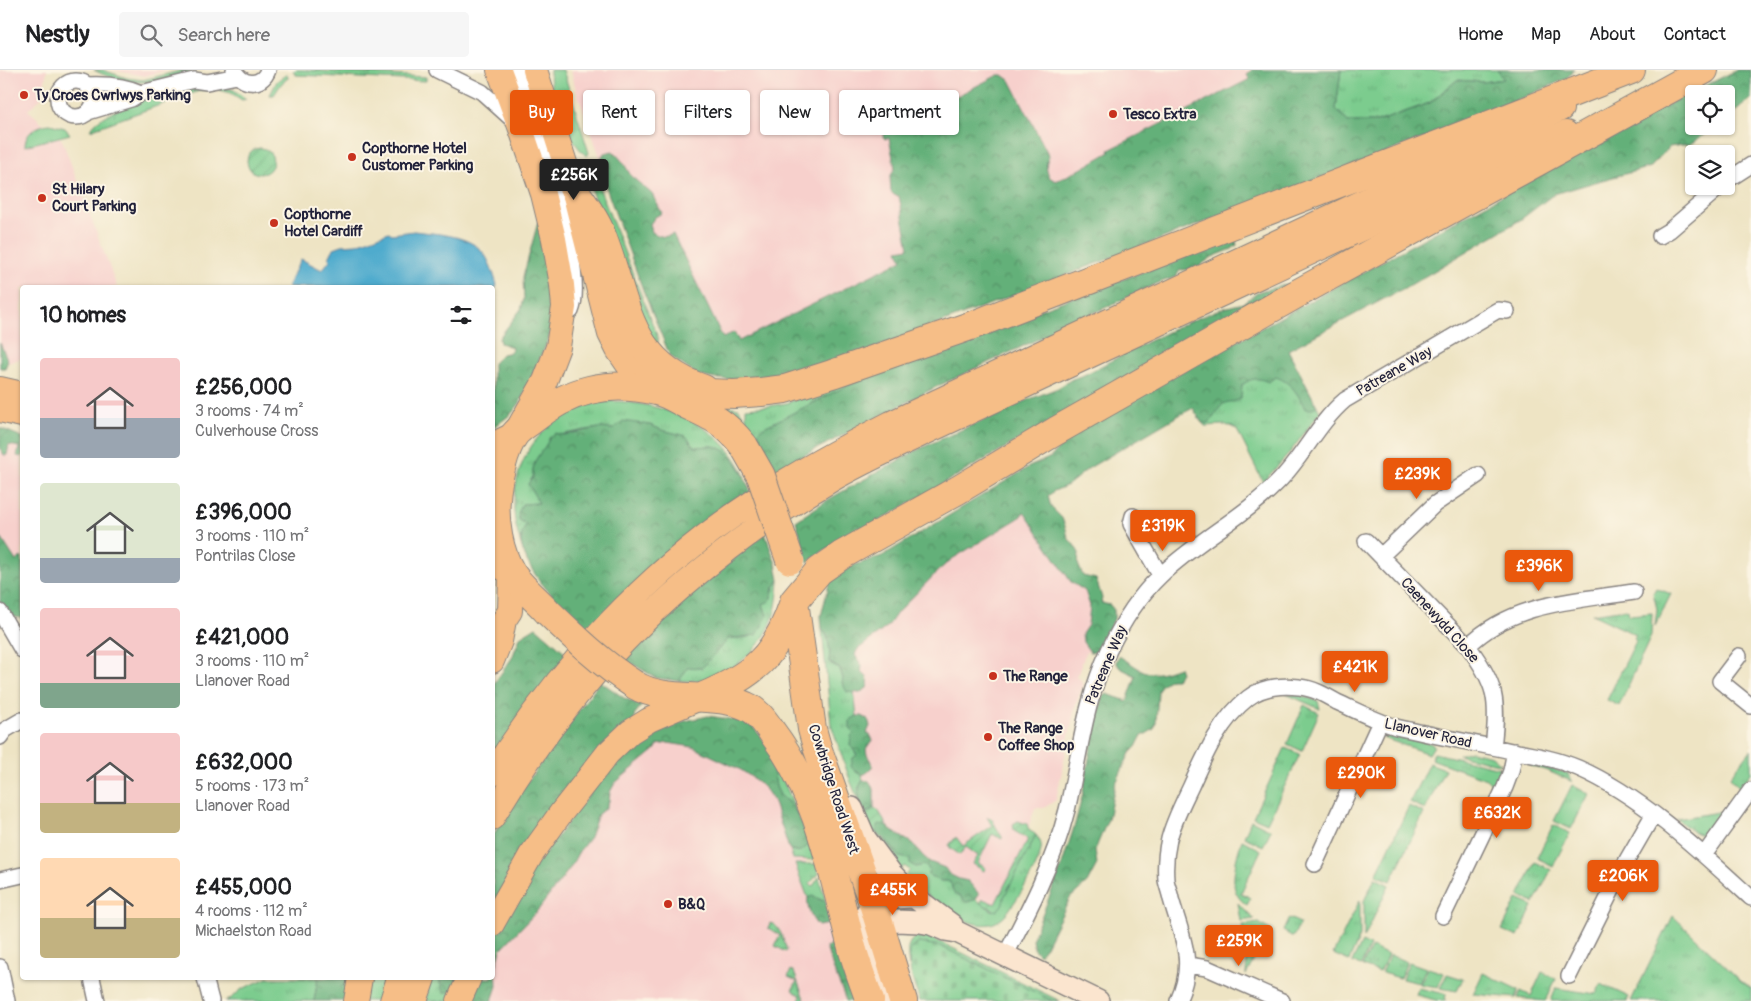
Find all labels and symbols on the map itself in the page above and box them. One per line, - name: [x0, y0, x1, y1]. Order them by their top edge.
- place label: Ty Croes Cwrlwys Parking: [33, 86, 191, 105]
- marker: Ty Croes Cwrlwys Parking: [18, 89, 30, 101]
- place label: Tesco Extra: [1122, 105, 1196, 124]
- marker: Tesco Extra: [1107, 108, 1119, 120]
- place label: Copthorne Hotel Customer Parking: [362, 139, 474, 175]
- marker: Copthorne Hotel Customer Parking: [346, 151, 358, 163]
- pin: £256K: [539, 158, 609, 201]
- place label: St Hilary Court Parking: [52, 180, 137, 216]
- marker: St Hilary Court Parking: [36, 192, 48, 204]
- place label: Copthorne Hotel Cardiff: [284, 205, 363, 241]
- marker: Copthorne Hotel Cardiff: [268, 217, 280, 229]
- street label: Patreane Way: [1353, 342, 1436, 401]
- pin: £239K: [1382, 458, 1452, 500]
- pin: £319K: [1128, 510, 1198, 552]
- pin: £396K: [1504, 550, 1574, 592]
- street label: Caenewydd Close: [1396, 574, 1483, 668]
- street label: Patreane Way: [1081, 622, 1132, 708]
- pin: £421K: [1320, 650, 1390, 693]
- place label: The Range: [1002, 667, 1068, 686]
- marker: The Range: [987, 670, 999, 682]
- street label: Llanover Road: [1382, 714, 1473, 753]
- place label: The Range Coffee Shop: [997, 719, 1074, 755]
- street label: Cowbridge Road West: [804, 722, 864, 857]
- marker: The Range Coffee Shop: [982, 731, 994, 743]
- pin: £290K: [1326, 756, 1396, 799]
- pin: £632K: [1462, 796, 1532, 839]
- pin: £206K: [1588, 860, 1658, 902]
- pin: £455K: [858, 874, 928, 916]
- place label: B&Q: [678, 895, 705, 914]
- marker: B&Q: [662, 898, 674, 910]
- pin: £259K: [1204, 924, 1274, 967]

